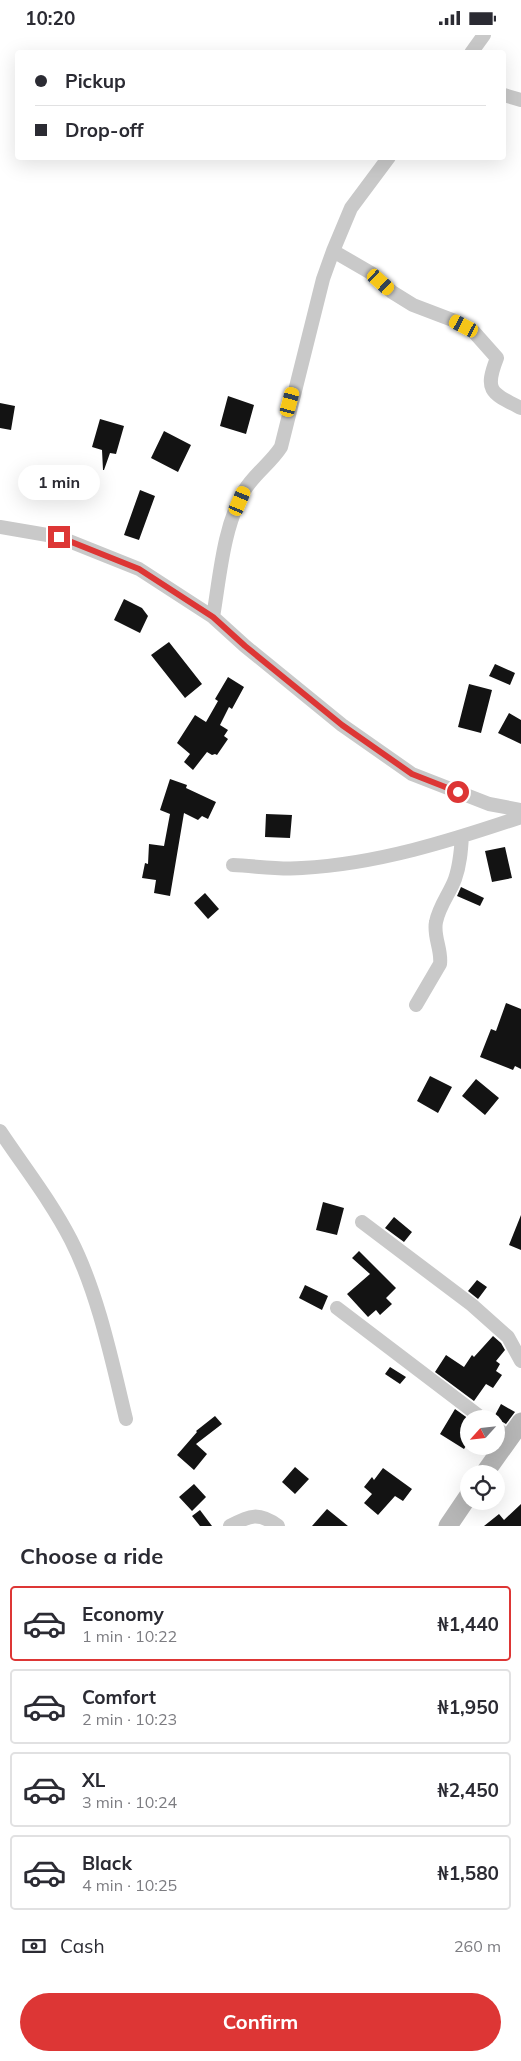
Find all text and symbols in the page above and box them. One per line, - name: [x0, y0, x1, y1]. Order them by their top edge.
- text: 10:20: [25, 6, 75, 30]
- text: Pickup: [65, 69, 126, 93]
- text: Drop-off: [65, 118, 143, 142]
- car: [364, 266, 397, 298]
- car: [447, 313, 480, 339]
- car: [278, 386, 301, 418]
- callout: 1 min: [18, 465, 100, 499]
- text: 1 min: [38, 472, 80, 492]
- car: [227, 484, 252, 518]
- route end: [48, 526, 70, 548]
- route start: [447, 781, 469, 803]
- north arrow: [460, 1410, 505, 1455]
- map controls: [460, 1410, 505, 1510]
- button: locate: [460, 1465, 505, 1510]
- text: Choose a ride: [20, 1542, 163, 1570]
- icon: car: [22, 1601, 67, 1646]
- text: Economy: [82, 1602, 164, 1626]
- text: ₦1,440: [437, 1612, 499, 1636]
- text: 1 min · 10:22: [82, 1626, 177, 1646]
- icon: car: [22, 1684, 67, 1729]
- text: Comfort: [82, 1685, 156, 1709]
- text: ₦1,950: [437, 1695, 499, 1719]
- text: 2 min · 10:23: [82, 1709, 177, 1729]
- icon: car: [22, 1767, 67, 1812]
- text: XL: [82, 1768, 105, 1792]
- text: ₦2,450: [437, 1778, 499, 1802]
- text: 3 min · 10:24: [82, 1792, 177, 1812]
- icon: car: [22, 1850, 67, 1895]
- text: Black: [82, 1851, 132, 1875]
- text: ₦1,580: [437, 1861, 499, 1885]
- text: 4 min · 10:25: [82, 1875, 177, 1895]
- icon: cash: [20, 1932, 48, 1960]
- text: Cash: [60, 1934, 105, 1958]
- text: 260 m: [454, 1936, 501, 1956]
- button: Confirm: [20, 1993, 501, 2051]

